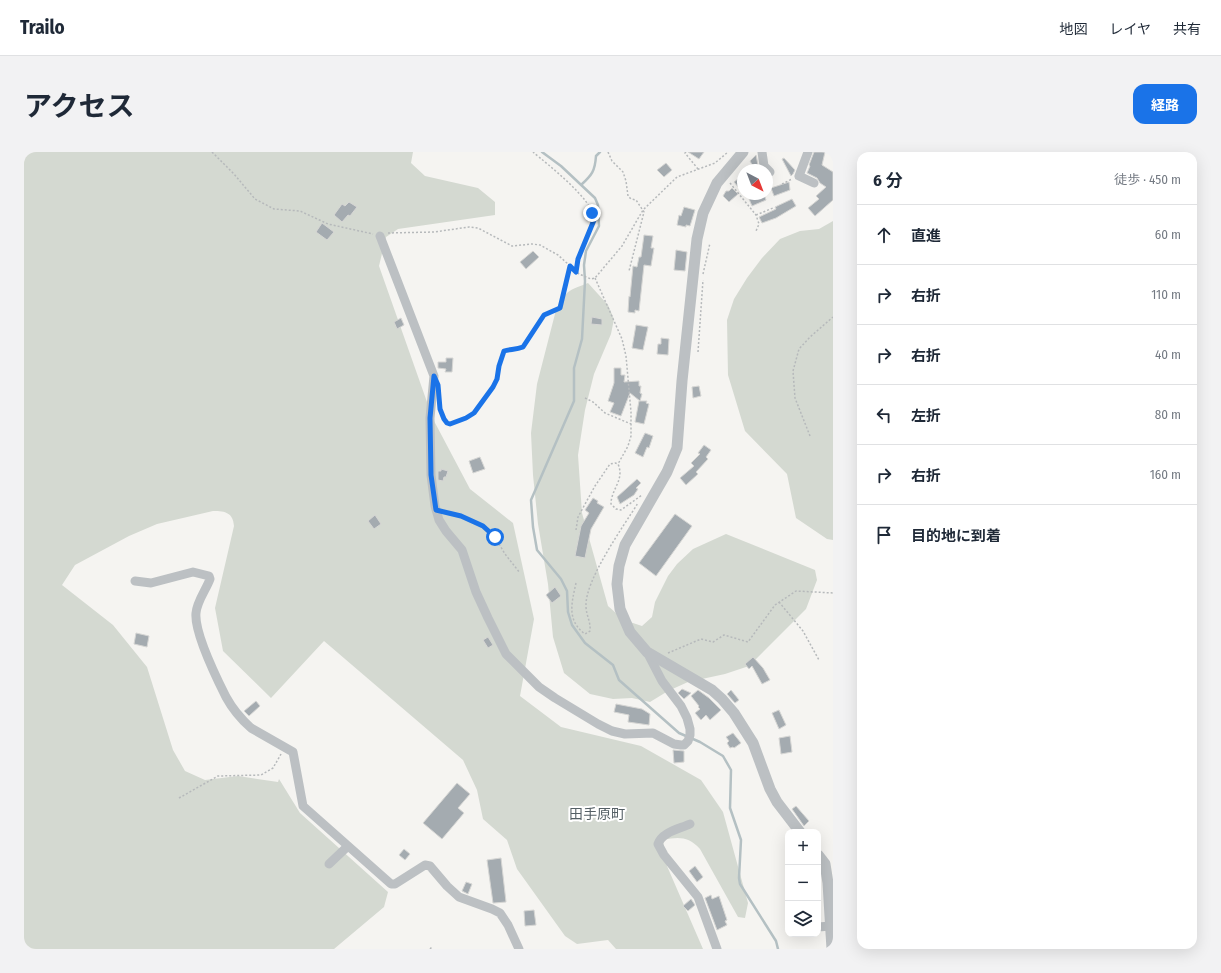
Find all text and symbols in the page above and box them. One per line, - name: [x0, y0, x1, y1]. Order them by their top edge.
- text: Trailo: [20, 16, 65, 39]
- text: 地図: [1059, 21, 1087, 38]
- text: レイヤ: [1109, 21, 1151, 38]
- text: 共有: [1173, 21, 1201, 38]
- button: 経路: [1133, 84, 1197, 124]
- text: アクセス: [24, 90, 135, 123]
- north arrow: [737, 164, 773, 200]
- text: 6 分: [873, 170, 902, 191]
- text: 徒歩 · 450 m: [1114, 172, 1181, 187]
- route end: [583, 204, 601, 222]
- icon: ahead: [873, 224, 895, 246]
- text: 直進: [911, 227, 941, 245]
- text: 60 m: [1155, 227, 1181, 242]
- icon: right: [873, 284, 895, 306]
- text: 右折: [911, 287, 941, 305]
- text: 110 m: [1151, 287, 1181, 302]
- icon: right: [873, 344, 895, 366]
- text: 右折: [911, 347, 941, 365]
- text: 40 m: [1155, 347, 1181, 362]
- icon: left: [873, 404, 895, 426]
- text: 左折: [911, 407, 941, 425]
- text: 80 m: [1155, 407, 1181, 422]
- icon: right: [873, 464, 895, 486]
- text: 右折: [911, 467, 941, 485]
- text: 160 m: [1150, 467, 1181, 482]
- icon: arrive: [873, 524, 895, 546]
- text: 目的地に到着: [911, 527, 1001, 545]
- route start: [486, 528, 504, 546]
- district label: 田手原町: [569, 806, 625, 823]
- map controls: [785, 829, 821, 937]
- button: +: [785, 829, 821, 865]
- button: −: [785, 865, 821, 901]
- button: layers: [785, 901, 821, 937]

